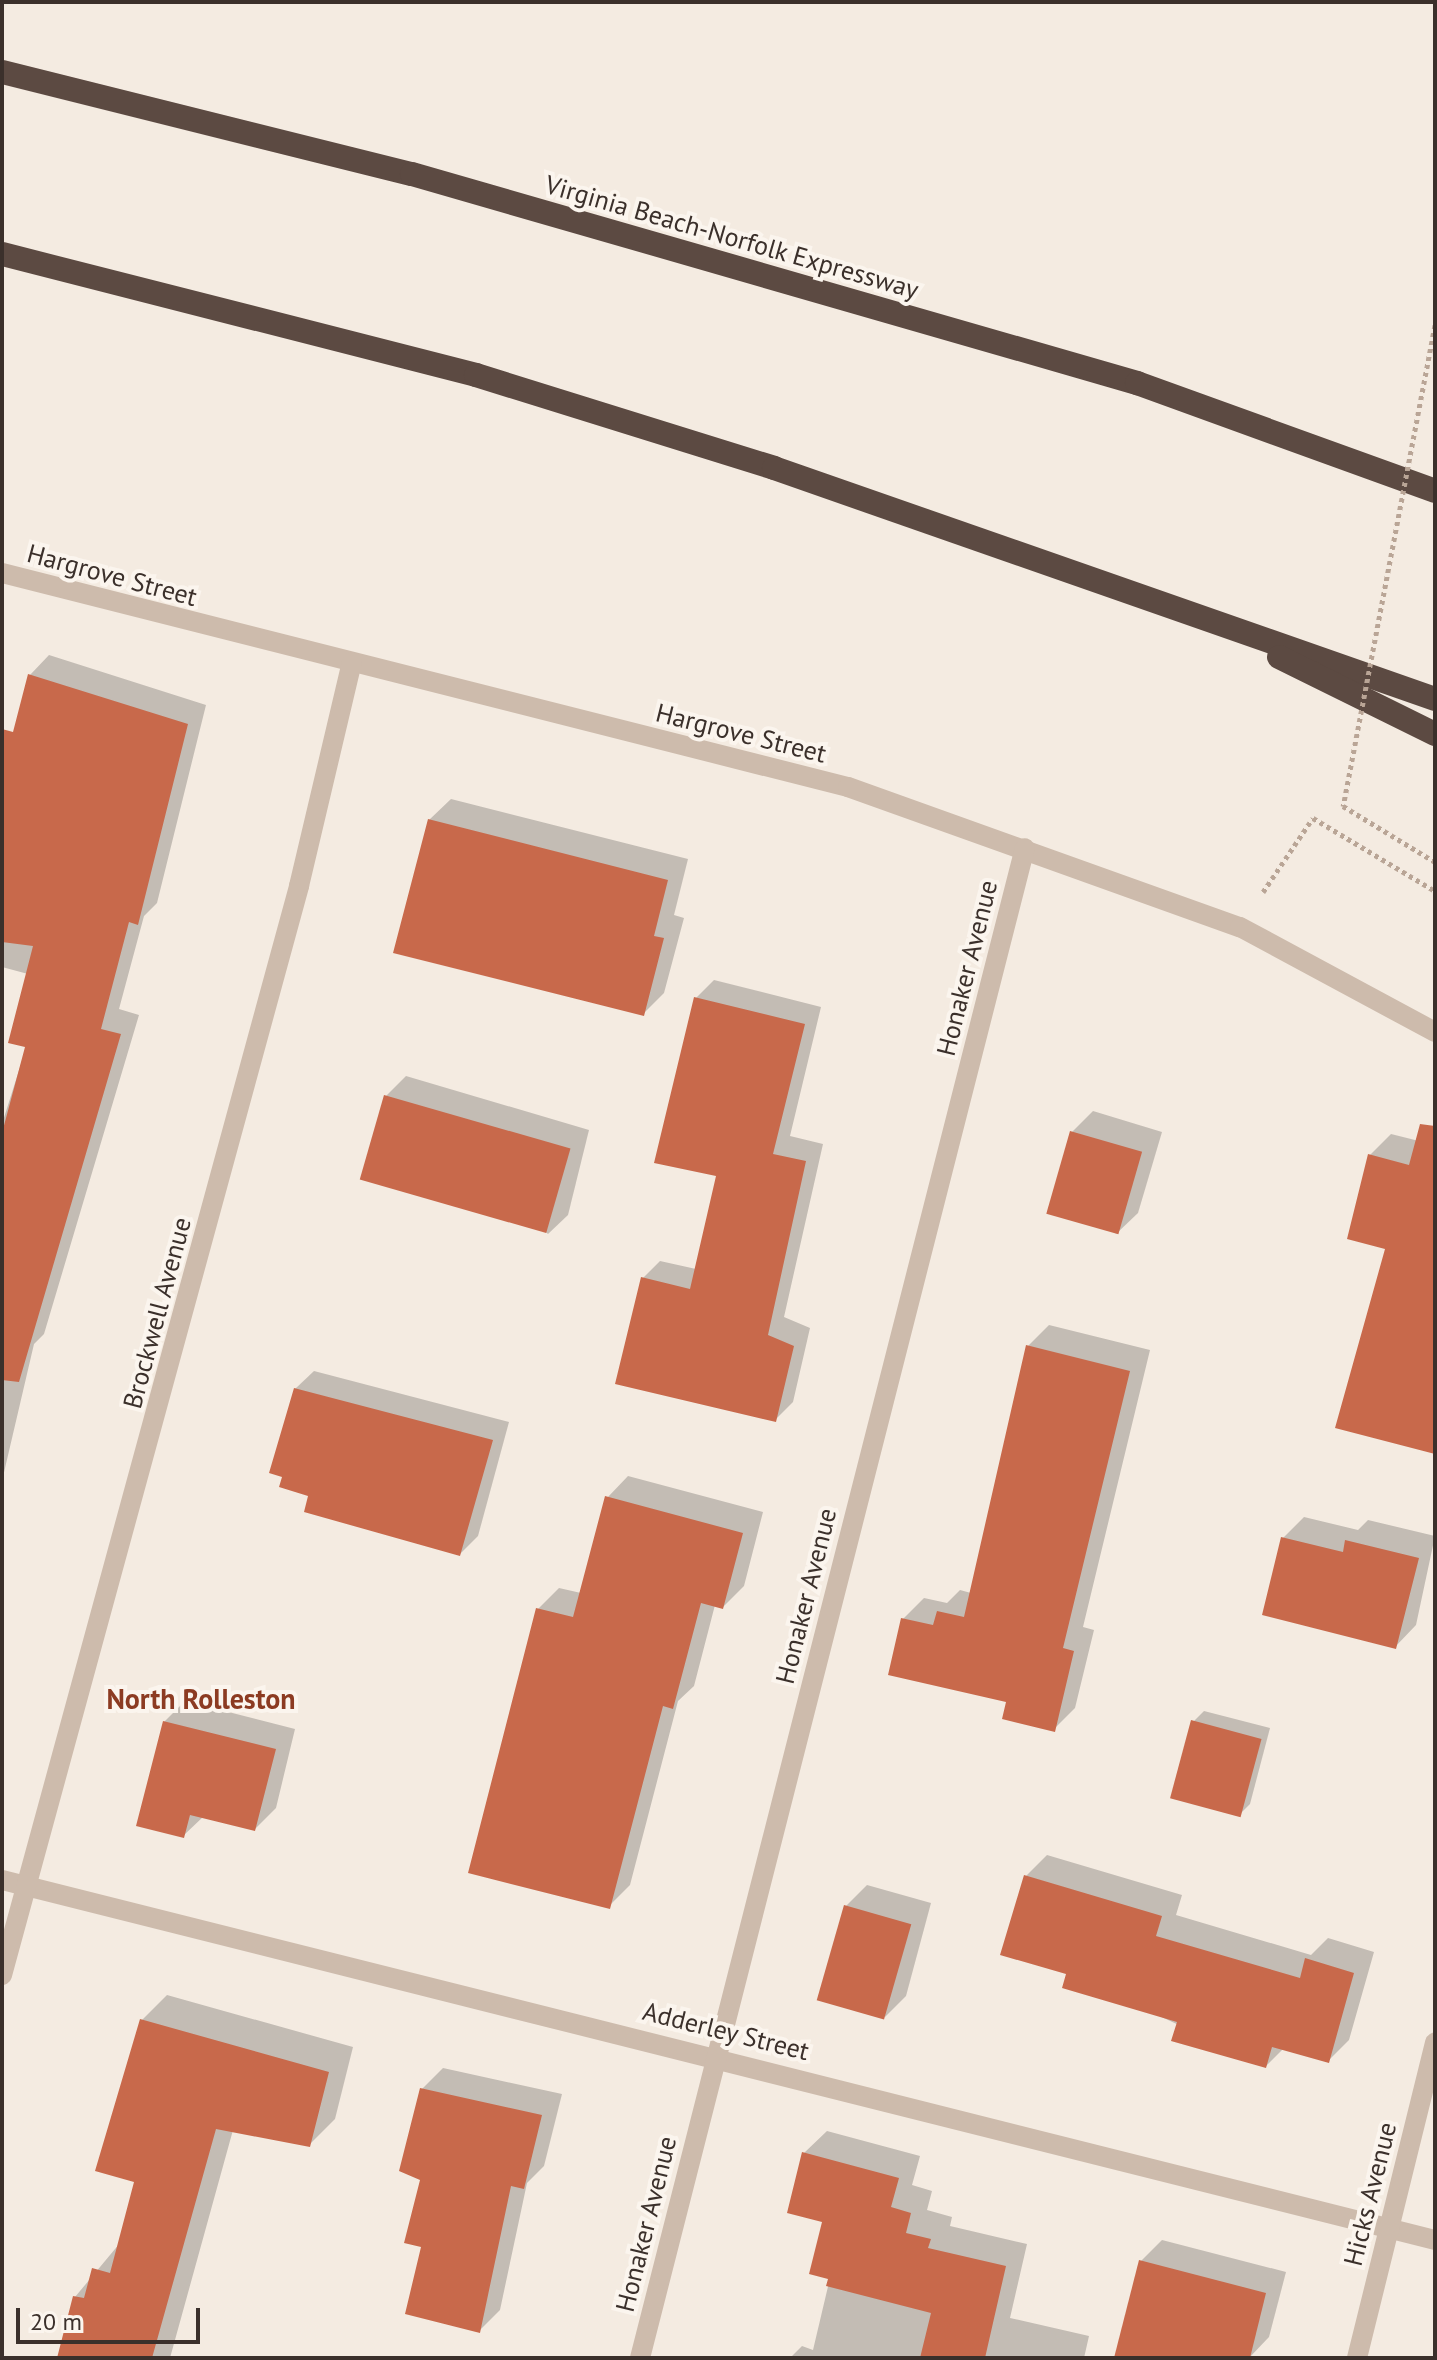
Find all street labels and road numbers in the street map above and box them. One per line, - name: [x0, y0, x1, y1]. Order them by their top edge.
- street label: Virginia Beach-Norfolk Expressway: [541, 169, 923, 305]
- street label: Hargrove Street: [24, 537, 200, 613]
- street label: Hargrove Street: [653, 697, 829, 769]
- street label: Honaker Avenue: [930, 876, 1004, 1060]
- street label: Brockwell Avenue: [116, 1214, 198, 1412]
- street label: Honaker Avenue: [769, 1504, 843, 1688]
- street label: Adderley Street: [639, 1995, 813, 2067]
- street label: Hicks Avenue: [1337, 2119, 1403, 2269]
- street label: Honaker Avenue: [609, 2132, 683, 2316]

